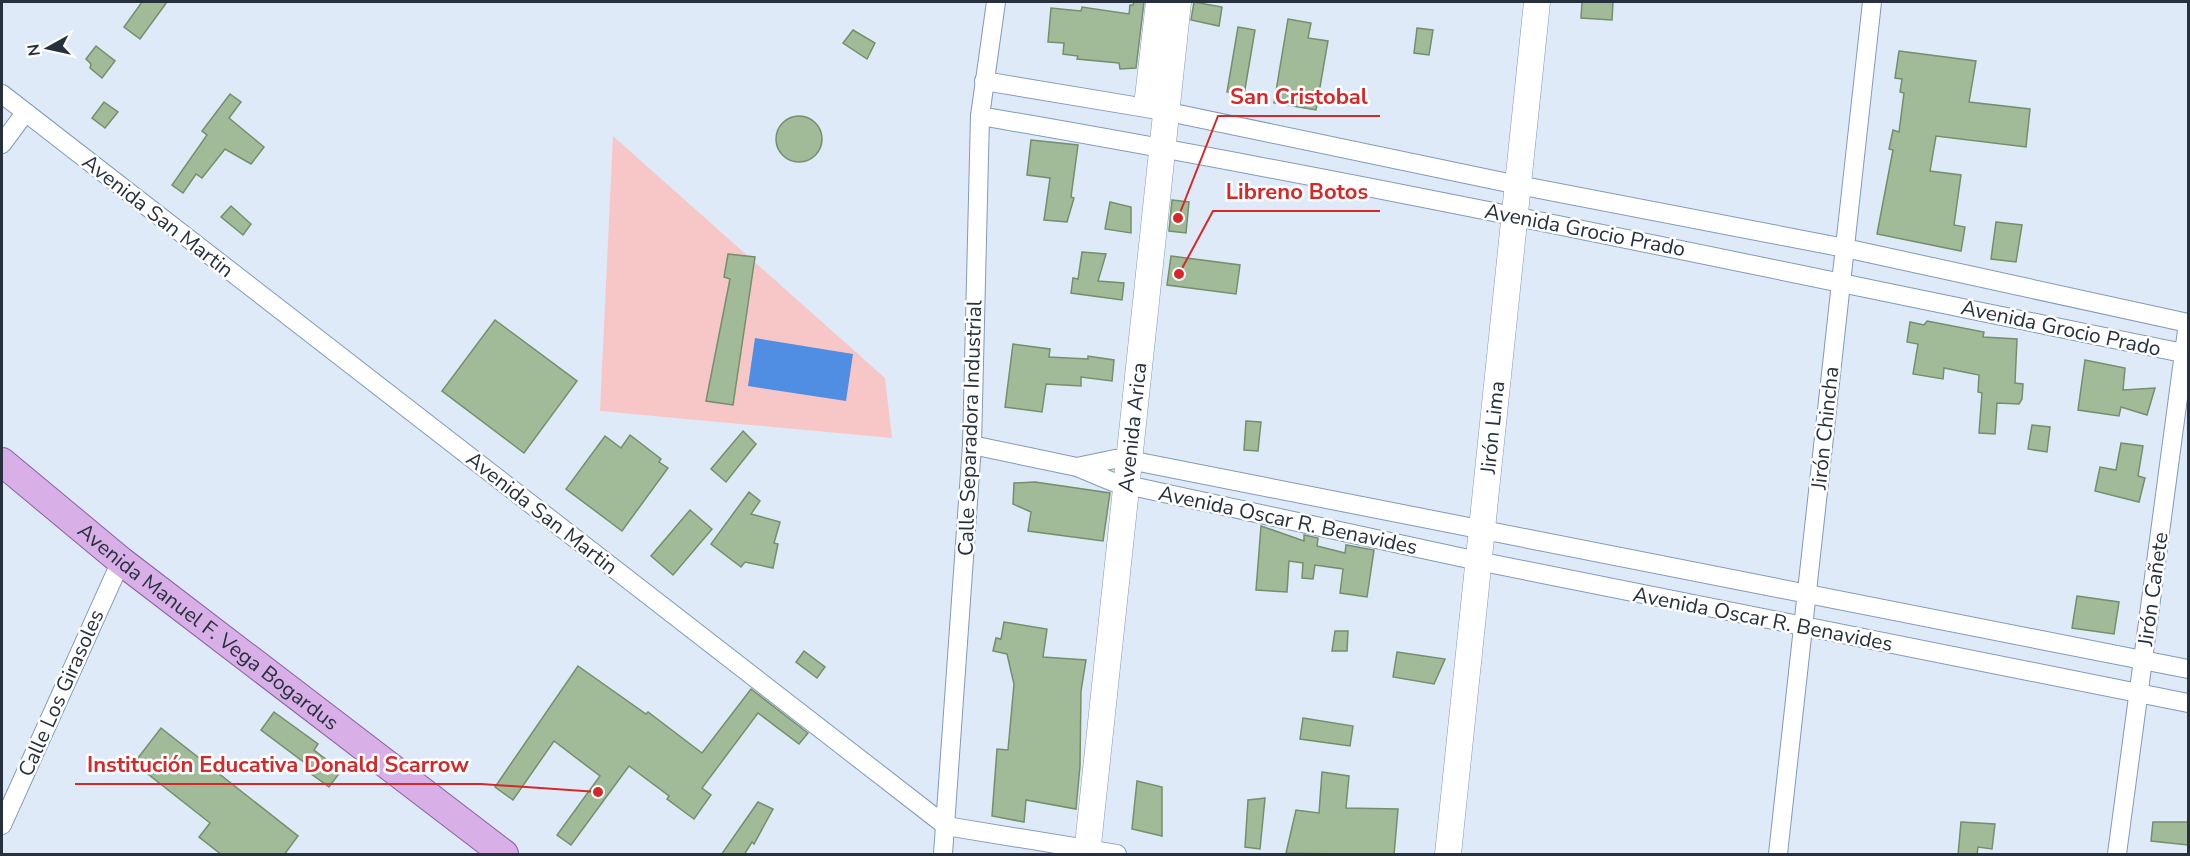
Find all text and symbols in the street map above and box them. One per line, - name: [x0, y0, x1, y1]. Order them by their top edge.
- north arrow: [18, 18, 78, 78]
- text: N: [22, 42, 46, 57]
- callout: San Cristobal: [1218, 76, 1380, 116]
- text: San Cristobal: [1230, 82, 1368, 112]
- street label: Avenida San Martin: [77, 148, 239, 284]
- callout: Libreno Botos: [1213, 171, 1380, 211]
- text: Libreno Botos: [1226, 177, 1368, 207]
- street label: Avenida Grocio Prado: [1482, 197, 1688, 263]
- street label: Avenida Grocio Prado: [1958, 293, 2164, 363]
- street label: Calle Separadora Industrial: [952, 299, 988, 556]
- street label: Avenida Arica: [1112, 361, 1153, 494]
- street label: Jirón Chincha: [1805, 365, 1845, 492]
- street label: Jirón Lima: [1474, 379, 1511, 476]
- street label: Avenida San Martin: [461, 445, 623, 581]
- street label: Avenida Oscar R. Benavides: [1156, 479, 1420, 561]
- street label: Avenida Manuel F. Vega Bogardus: [72, 517, 345, 737]
- street label: Jirón Cañete: [2131, 530, 2175, 649]
- street label: Avenida Oscar R. Benavides: [1631, 580, 1895, 658]
- street label: Calle Los Girasoles: [12, 605, 110, 781]
- callout: Institución Educativa Donald Scarrow: [75, 744, 481, 784]
- text: Institución Educativa Donald Scarrow: [87, 750, 469, 780]

